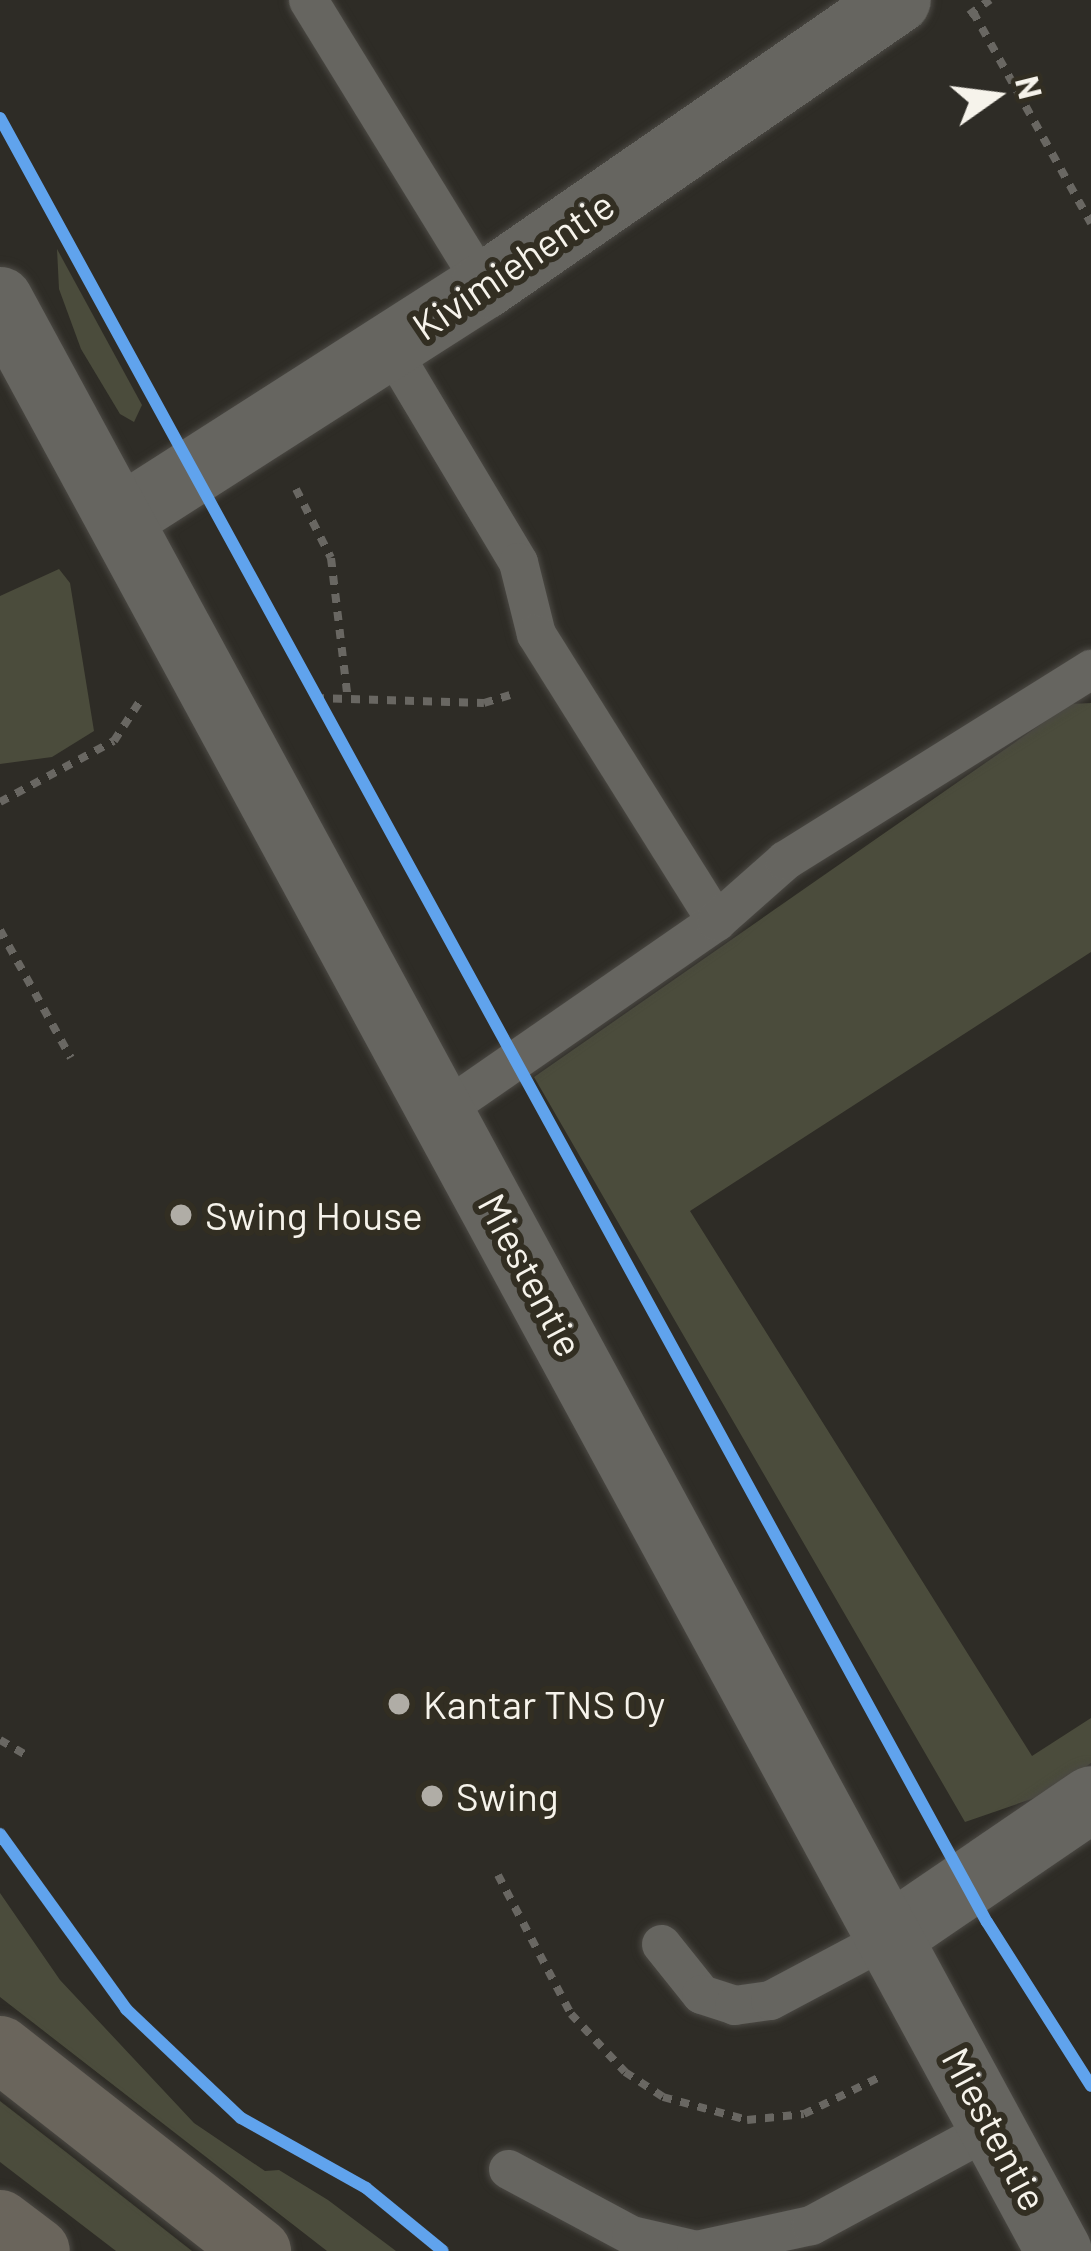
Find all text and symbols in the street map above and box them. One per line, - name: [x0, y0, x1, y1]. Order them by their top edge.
- north arrow: [935, 36, 1055, 156]
- text: N: [1008, 72, 1052, 103]
- street label: Kivimiehentie: [403, 181, 623, 349]
- street label: Miestentie: [469, 1186, 593, 1364]
- place label: Swing House: [205, 1192, 423, 1238]
- marker: Swing House: [168, 1202, 194, 1228]
- place label: Kantar TNS Oy: [423, 1681, 665, 1727]
- marker: Kantar TNS Oy: [386, 1691, 412, 1717]
- place label: Swing: [456, 1773, 559, 1819]
- marker: Swing: [419, 1783, 445, 1809]
- street label: Miestentie: [933, 2040, 1057, 2218]

